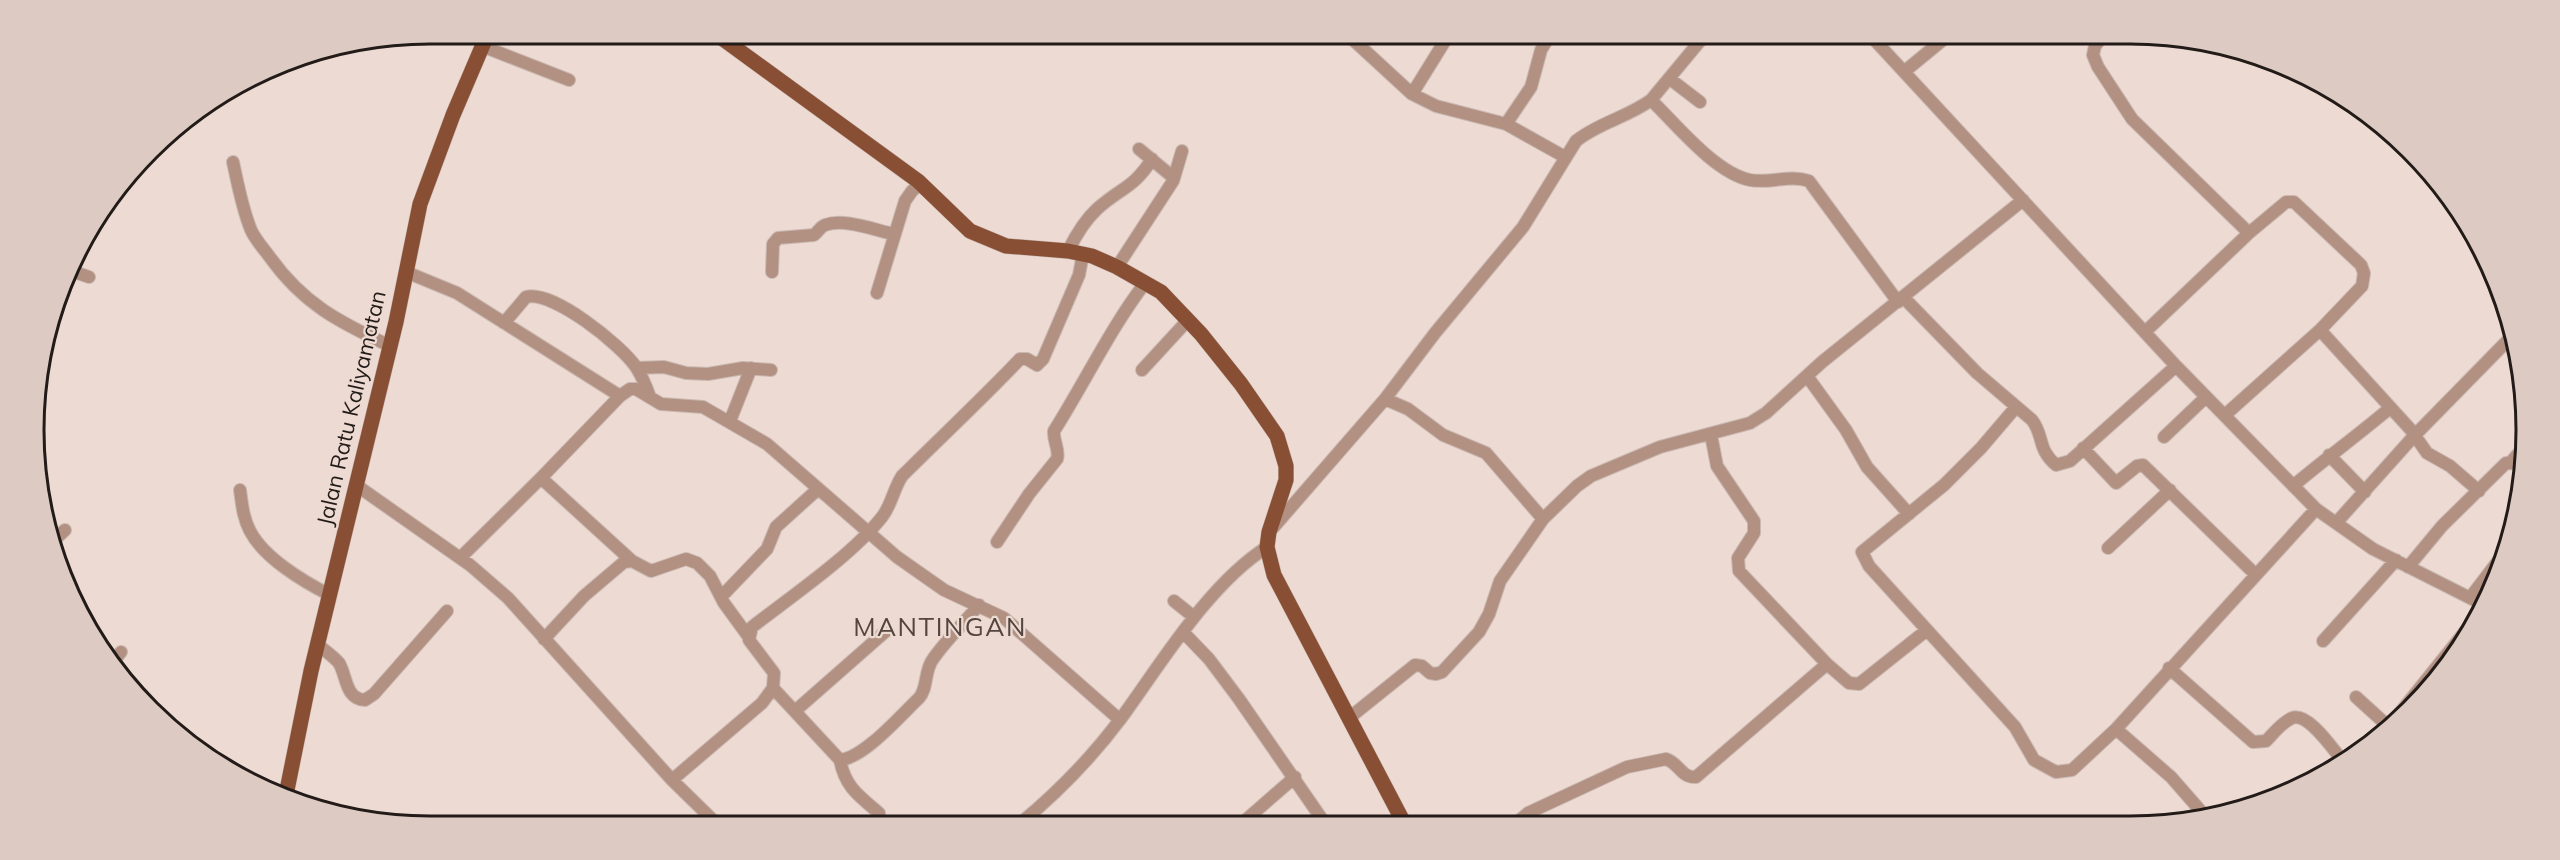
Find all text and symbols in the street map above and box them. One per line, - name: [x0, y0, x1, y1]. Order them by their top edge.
- street label: Jalan Ratu Kaliyamatan: [310, 288, 392, 528]
- district label: MANTINGAN: [853, 610, 1027, 643]

